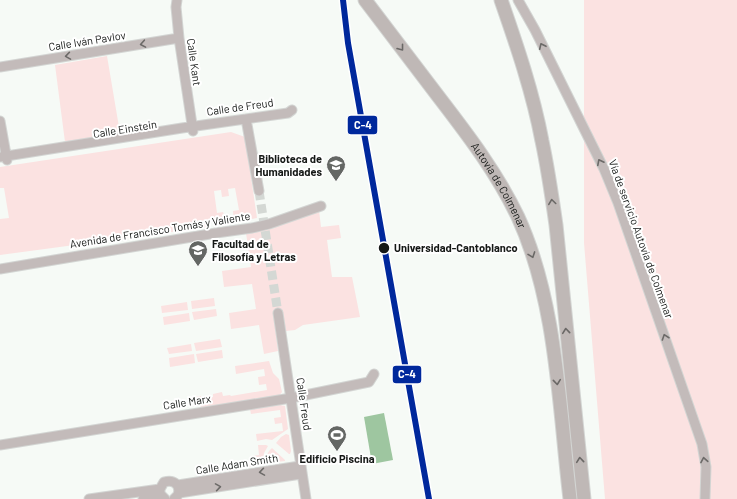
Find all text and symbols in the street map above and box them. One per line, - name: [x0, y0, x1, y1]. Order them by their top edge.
- street label: Calle Iván Pavlov: [47, 28, 126, 53]
- street label: Calle Kant: [185, 37, 204, 86]
- one-way arrow: [140, 39, 146, 48]
- one-way arrow: [539, 42, 547, 50]
- one-way arrow: [397, 43, 404, 50]
- one-way arrow: [65, 51, 71, 60]
- street label: Calle de Freud: [206, 95, 274, 118]
- line badge: C-4: [347, 115, 378, 135]
- street label: Calle Einstein: [92, 117, 158, 140]
- text: C-4: [354, 118, 372, 131]
- street label: Autovía de Colmenar: [469, 140, 529, 230]
- place label: Biblioteca de Humanidades: [256, 152, 322, 178]
- school or university icon: Biblioteca de Humanidades: [325, 154, 347, 182]
- street label: Vía de servicio Autovía de Colmenar: [607, 158, 676, 320]
- one-way arrow: [597, 159, 605, 166]
- one-way arrow: [548, 199, 557, 205]
- street label: Avenida de Francisco Tomás y Valiente: [69, 209, 251, 250]
- place label: Facultad de Filosofía y Letras: [212, 237, 296, 263]
- school or university icon: Facultad de Filosofía y Letras: [187, 239, 209, 267]
- marker: Universidad-Cantoblanco: [377, 241, 391, 255]
- place label: Universidad-Cantoblanco: [394, 241, 518, 254]
- one-way arrow: [527, 251, 535, 258]
- one-way arrow: [562, 328, 571, 334]
- one-way arrow: [661, 333, 669, 340]
- line badge: C-4: [392, 365, 422, 384]
- text: C-4: [398, 367, 416, 380]
- street label: Calle Freud: [294, 377, 315, 431]
- one-way arrow: [553, 379, 562, 385]
- street label: Calle Marx: [162, 391, 212, 412]
- sports icon: Edificio Piscina: [326, 424, 348, 452]
- street label: Calle Adam Smith: [195, 451, 279, 476]
- place label: Edificio Piscina: [300, 452, 375, 465]
- one-way arrow: [575, 457, 584, 463]
- one-way arrow: [700, 457, 709, 463]
- one-way arrow: [259, 467, 265, 476]
- one-way arrow: [215, 483, 221, 492]

